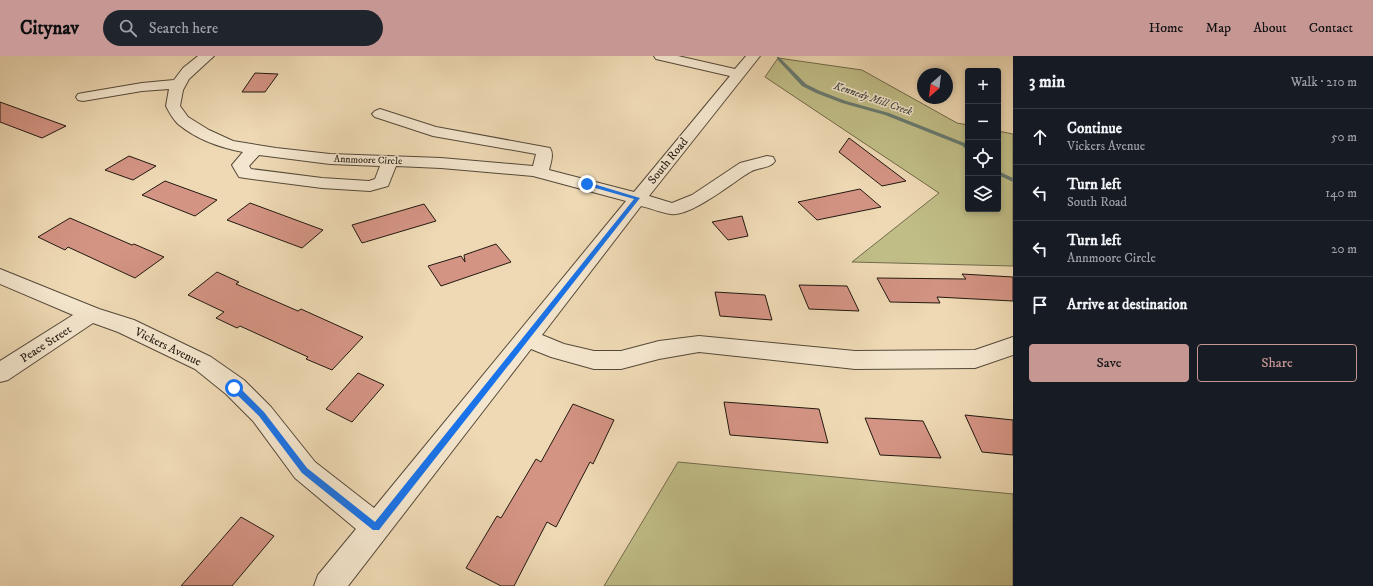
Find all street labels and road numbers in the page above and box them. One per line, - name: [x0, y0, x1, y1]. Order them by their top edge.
- street label: South Road: [645, 135, 691, 187]
- street label: Annmoore Circle: [334, 153, 402, 167]
- street label: Peace Street: [18, 322, 75, 366]
- street label: Vickers Avenue: [131, 324, 204, 370]

